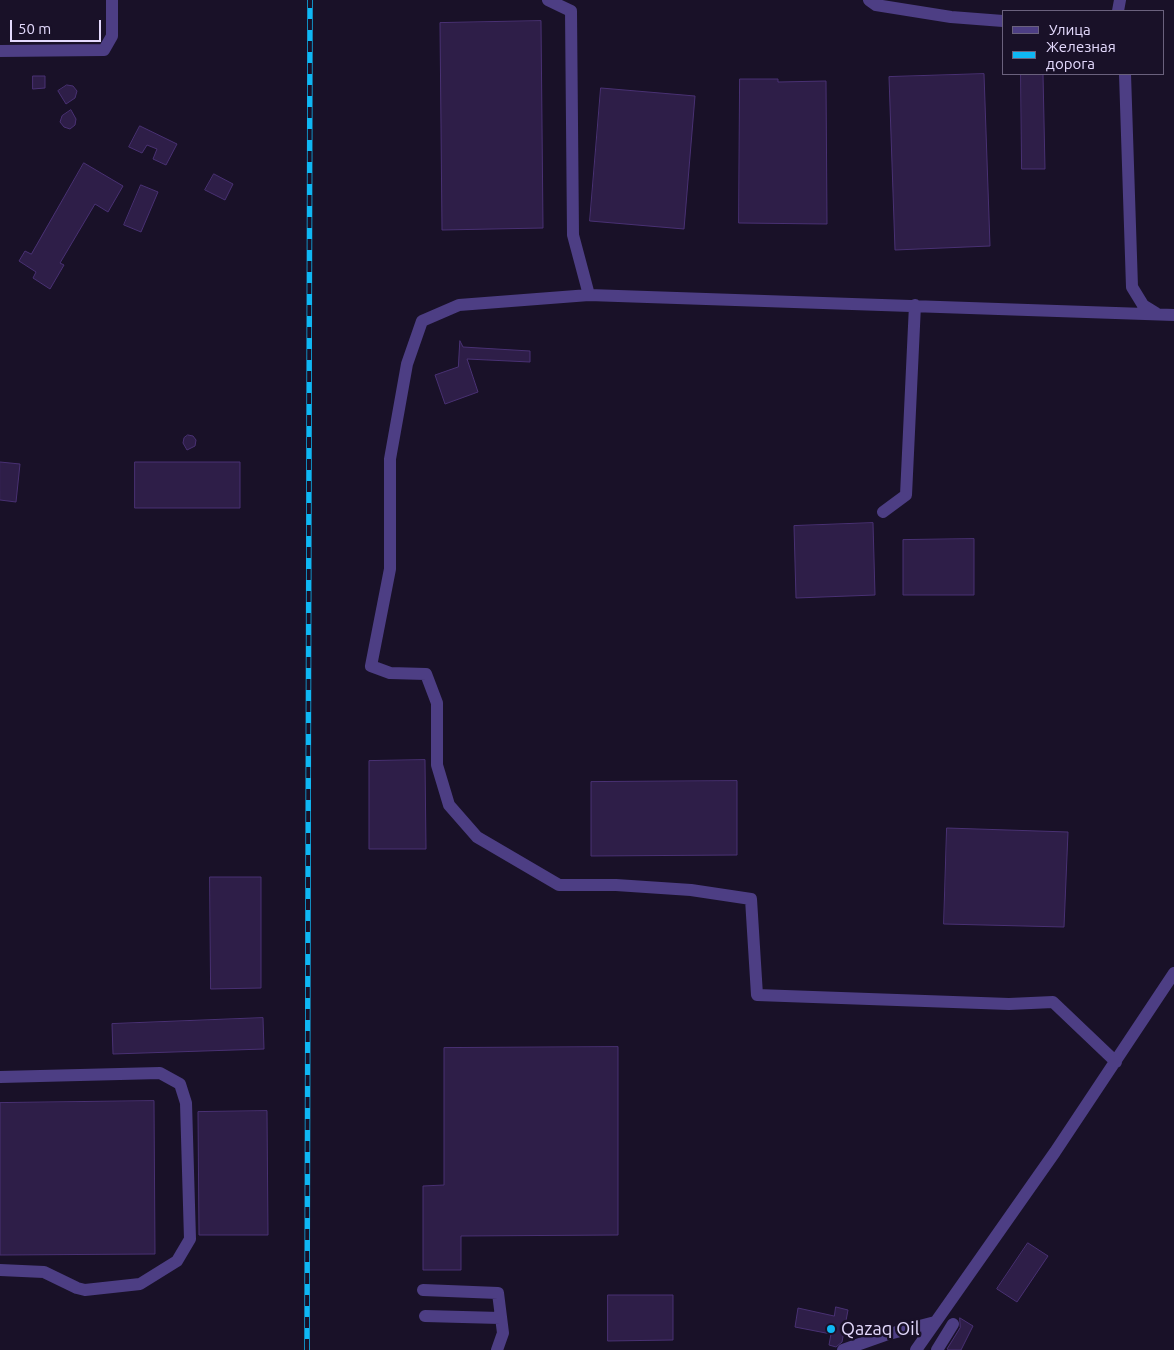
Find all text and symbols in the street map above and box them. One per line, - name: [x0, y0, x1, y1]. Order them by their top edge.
- scale bar: [12, 10, 104, 42]
- legend: [1002, 10, 1164, 75]
- text: 50 m: [18, 20, 51, 37]
- text: Улица: [1049, 21, 1091, 38]
- text: Железная дорога: [1046, 38, 1116, 72]
- place label: Qazaq Oil: [841, 1318, 919, 1340]
- marker: Qazaq Oil: [825, 1323, 837, 1335]

